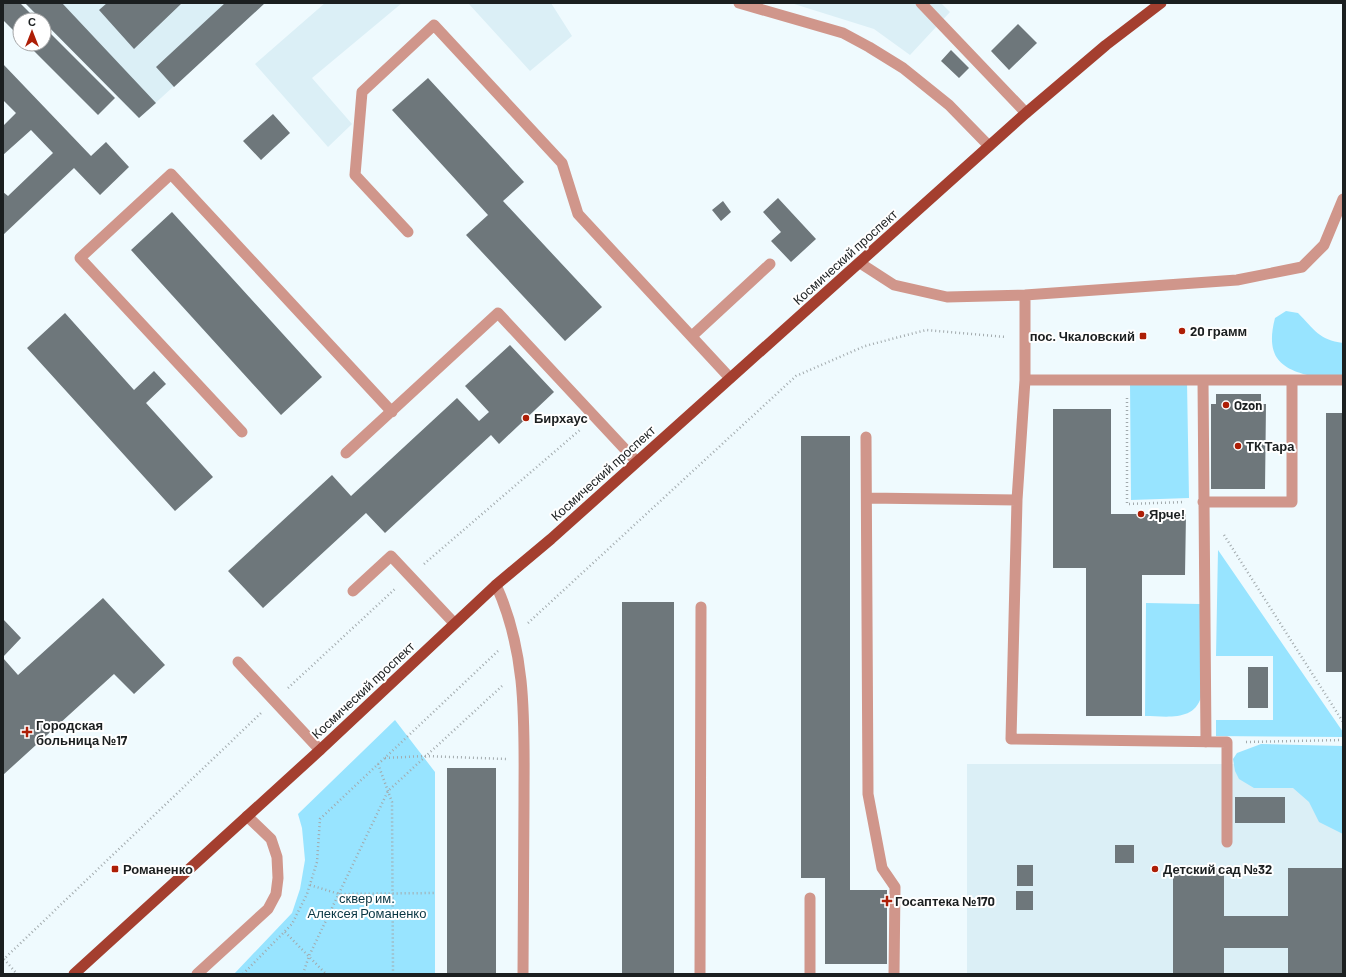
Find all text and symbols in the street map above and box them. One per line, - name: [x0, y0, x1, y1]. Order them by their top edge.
- north arrow: [12, 12, 52, 52]
- text: С: [28, 15, 36, 28]
- street label: Космический проспект: [790, 206, 901, 308]
- place label: 20 грамм: [1190, 323, 1247, 339]
- marker: 20 грамм: [1177, 326, 1187, 336]
- place label: пос. Чкаловский: [1030, 328, 1135, 344]
- marker: пос. Чкаловский: [1138, 331, 1148, 341]
- place label: Ozon: [1234, 397, 1262, 413]
- marker: Ozon: [1221, 400, 1231, 410]
- place label: Бирхаус: [534, 410, 588, 426]
- marker: Бирхаус: [521, 413, 531, 423]
- street label: Космический проспект: [548, 422, 659, 524]
- place label: ТК Тара: [1246, 438, 1295, 454]
- marker: ТК Тара: [1233, 441, 1243, 451]
- place label: Ярче!: [1149, 506, 1185, 522]
- marker: Ярче!: [1136, 509, 1146, 519]
- street label: Космический проспект: [308, 638, 418, 742]
- place label: Городская больница №17: [36, 717, 128, 748]
- marker: Городская больница №17: [21, 726, 33, 738]
- place label: Романенко: [123, 861, 193, 877]
- place label: Детский сад №32: [1163, 861, 1272, 877]
- marker: Романенко: [110, 864, 120, 874]
- marker: Детский сад №32: [1150, 864, 1160, 874]
- park label: сквер им. Алексея Романенко: [308, 890, 426, 921]
- place label: Госаптека №170: [895, 893, 995, 909]
- marker: Госаптека №170: [882, 896, 892, 906]

